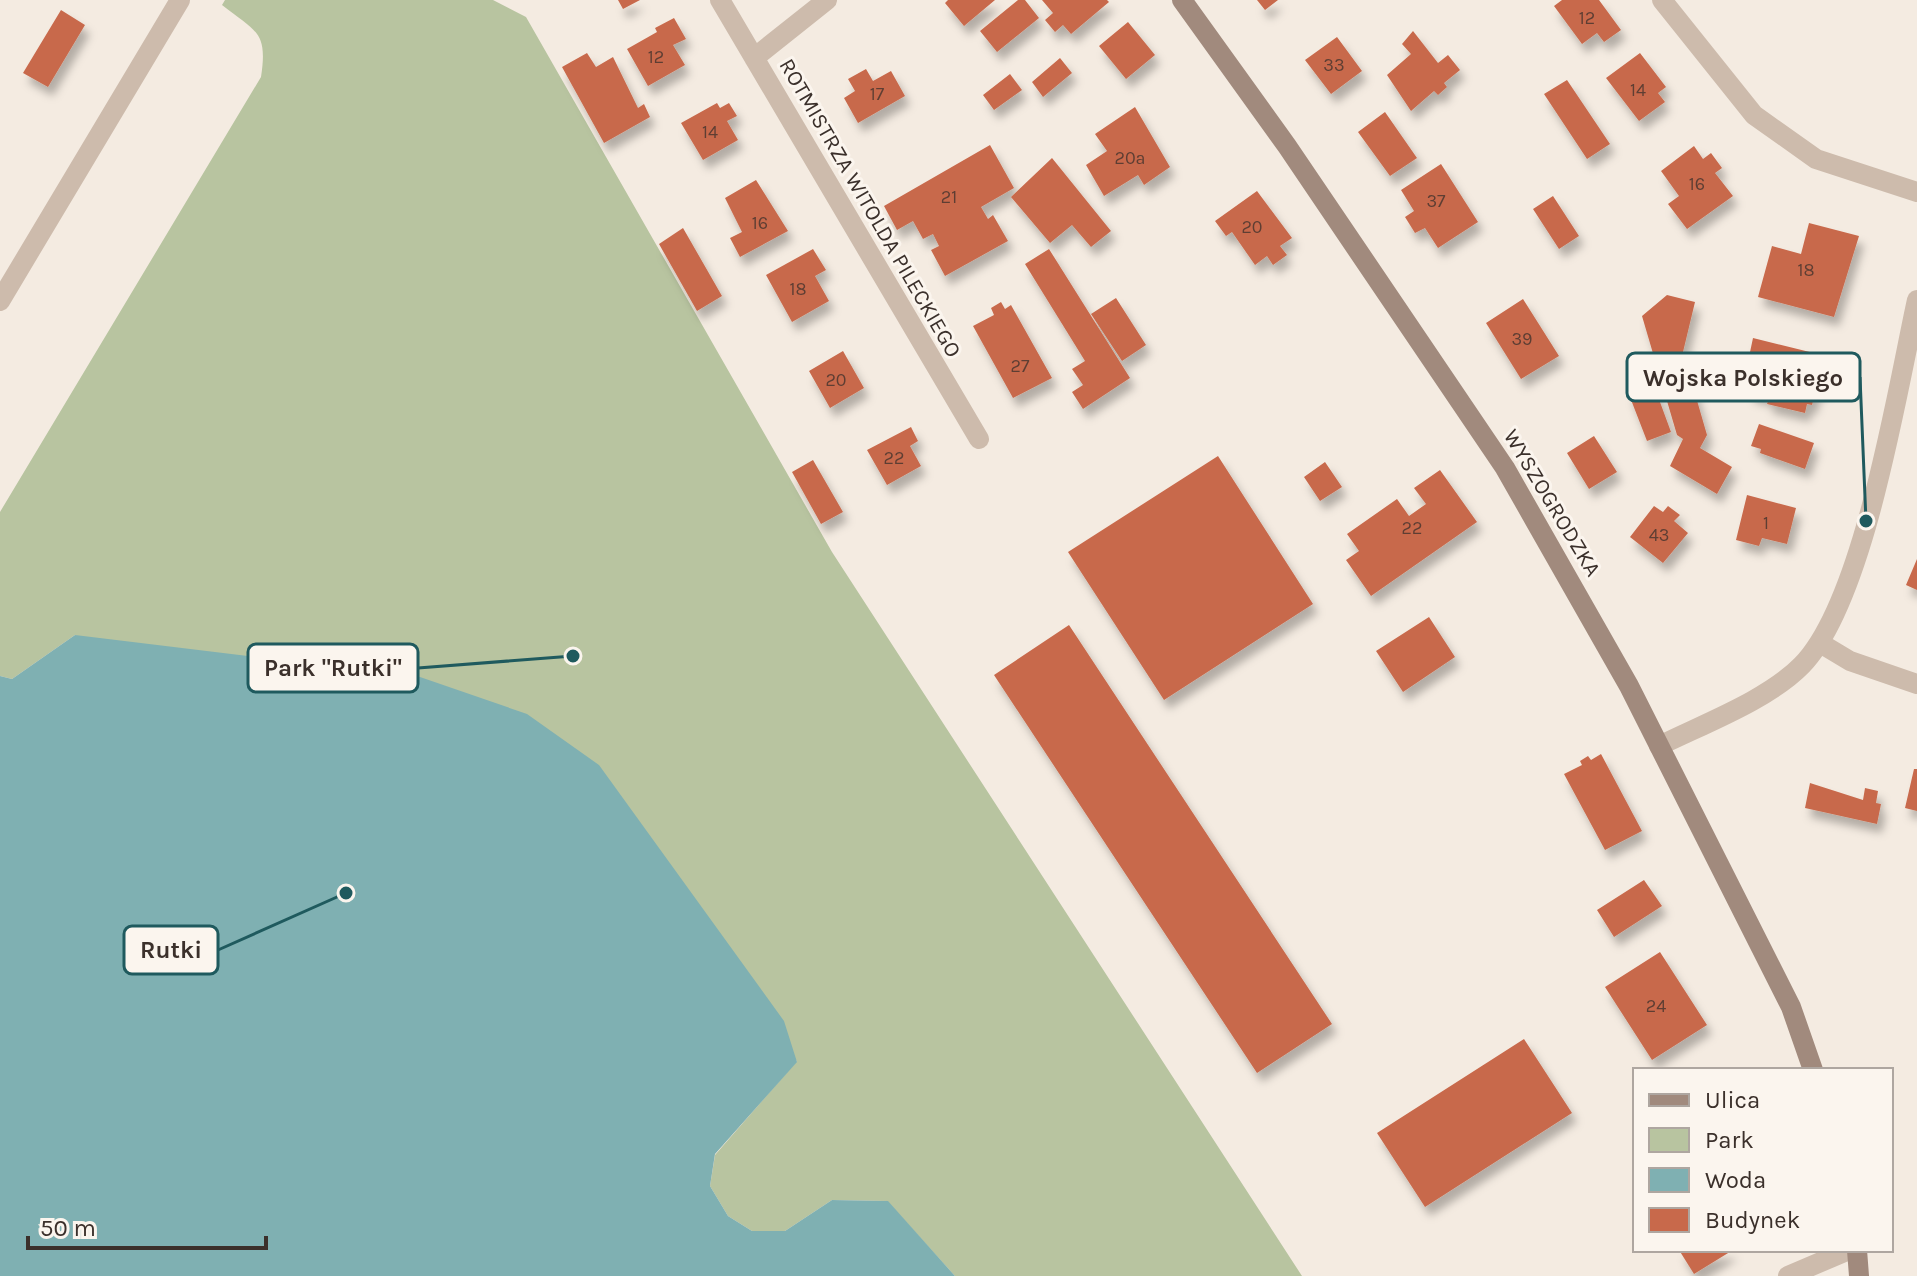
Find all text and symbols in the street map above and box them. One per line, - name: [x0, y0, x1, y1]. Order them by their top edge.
- house number: 12: [1579, 7, 1595, 29]
- house number: 12: [648, 46, 664, 68]
- street label: ROTMISTRZA WITOLDA PILECKIEGO: [774, 54, 966, 362]
- house number: 33: [1323, 54, 1345, 76]
- house number: 14: [1630, 79, 1646, 101]
- house number: 17: [870, 83, 885, 105]
- house number: 14: [702, 121, 718, 143]
- house number: 20a: [1114, 147, 1146, 169]
- house number: 16: [1689, 173, 1705, 195]
- house number: 21: [941, 186, 957, 208]
- house number: 37: [1426, 190, 1446, 212]
- house number: 16: [752, 212, 768, 234]
- house number: 20: [1241, 216, 1263, 238]
- house number: 18: [1797, 259, 1815, 281]
- house number: 18: [789, 278, 807, 300]
- house number: 39: [1511, 328, 1533, 350]
- callout: Wojska Polskiego: [1627, 353, 1860, 401]
- house number: 27: [1011, 355, 1030, 377]
- text: Wojska Polskiego: [1643, 364, 1843, 392]
- house number: 20: [825, 369, 847, 391]
- street label: WYSZOGRODZKA: [1498, 425, 1606, 582]
- house number: 22: [884, 447, 904, 469]
- house number: 1: [1763, 512, 1769, 534]
- house number: 22: [1402, 517, 1422, 539]
- house number: 43: [1649, 524, 1669, 546]
- callout: Park "Rutki": [248, 644, 418, 692]
- text: Park "Rutki": [264, 654, 402, 682]
- callout: Rutki: [124, 926, 218, 974]
- text: Rutki: [140, 936, 202, 964]
- house number: 24: [1646, 995, 1666, 1017]
- legend: [1633, 1068, 1893, 1252]
- text: Ulica: [1705, 1086, 1760, 1114]
- text: Park: [1705, 1126, 1754, 1154]
- text: Woda: [1705, 1166, 1766, 1194]
- scale bar: [28, 1200, 266, 1250]
- text: Budynek: [1705, 1206, 1800, 1234]
- text: 50 m: [40, 1214, 96, 1242]

